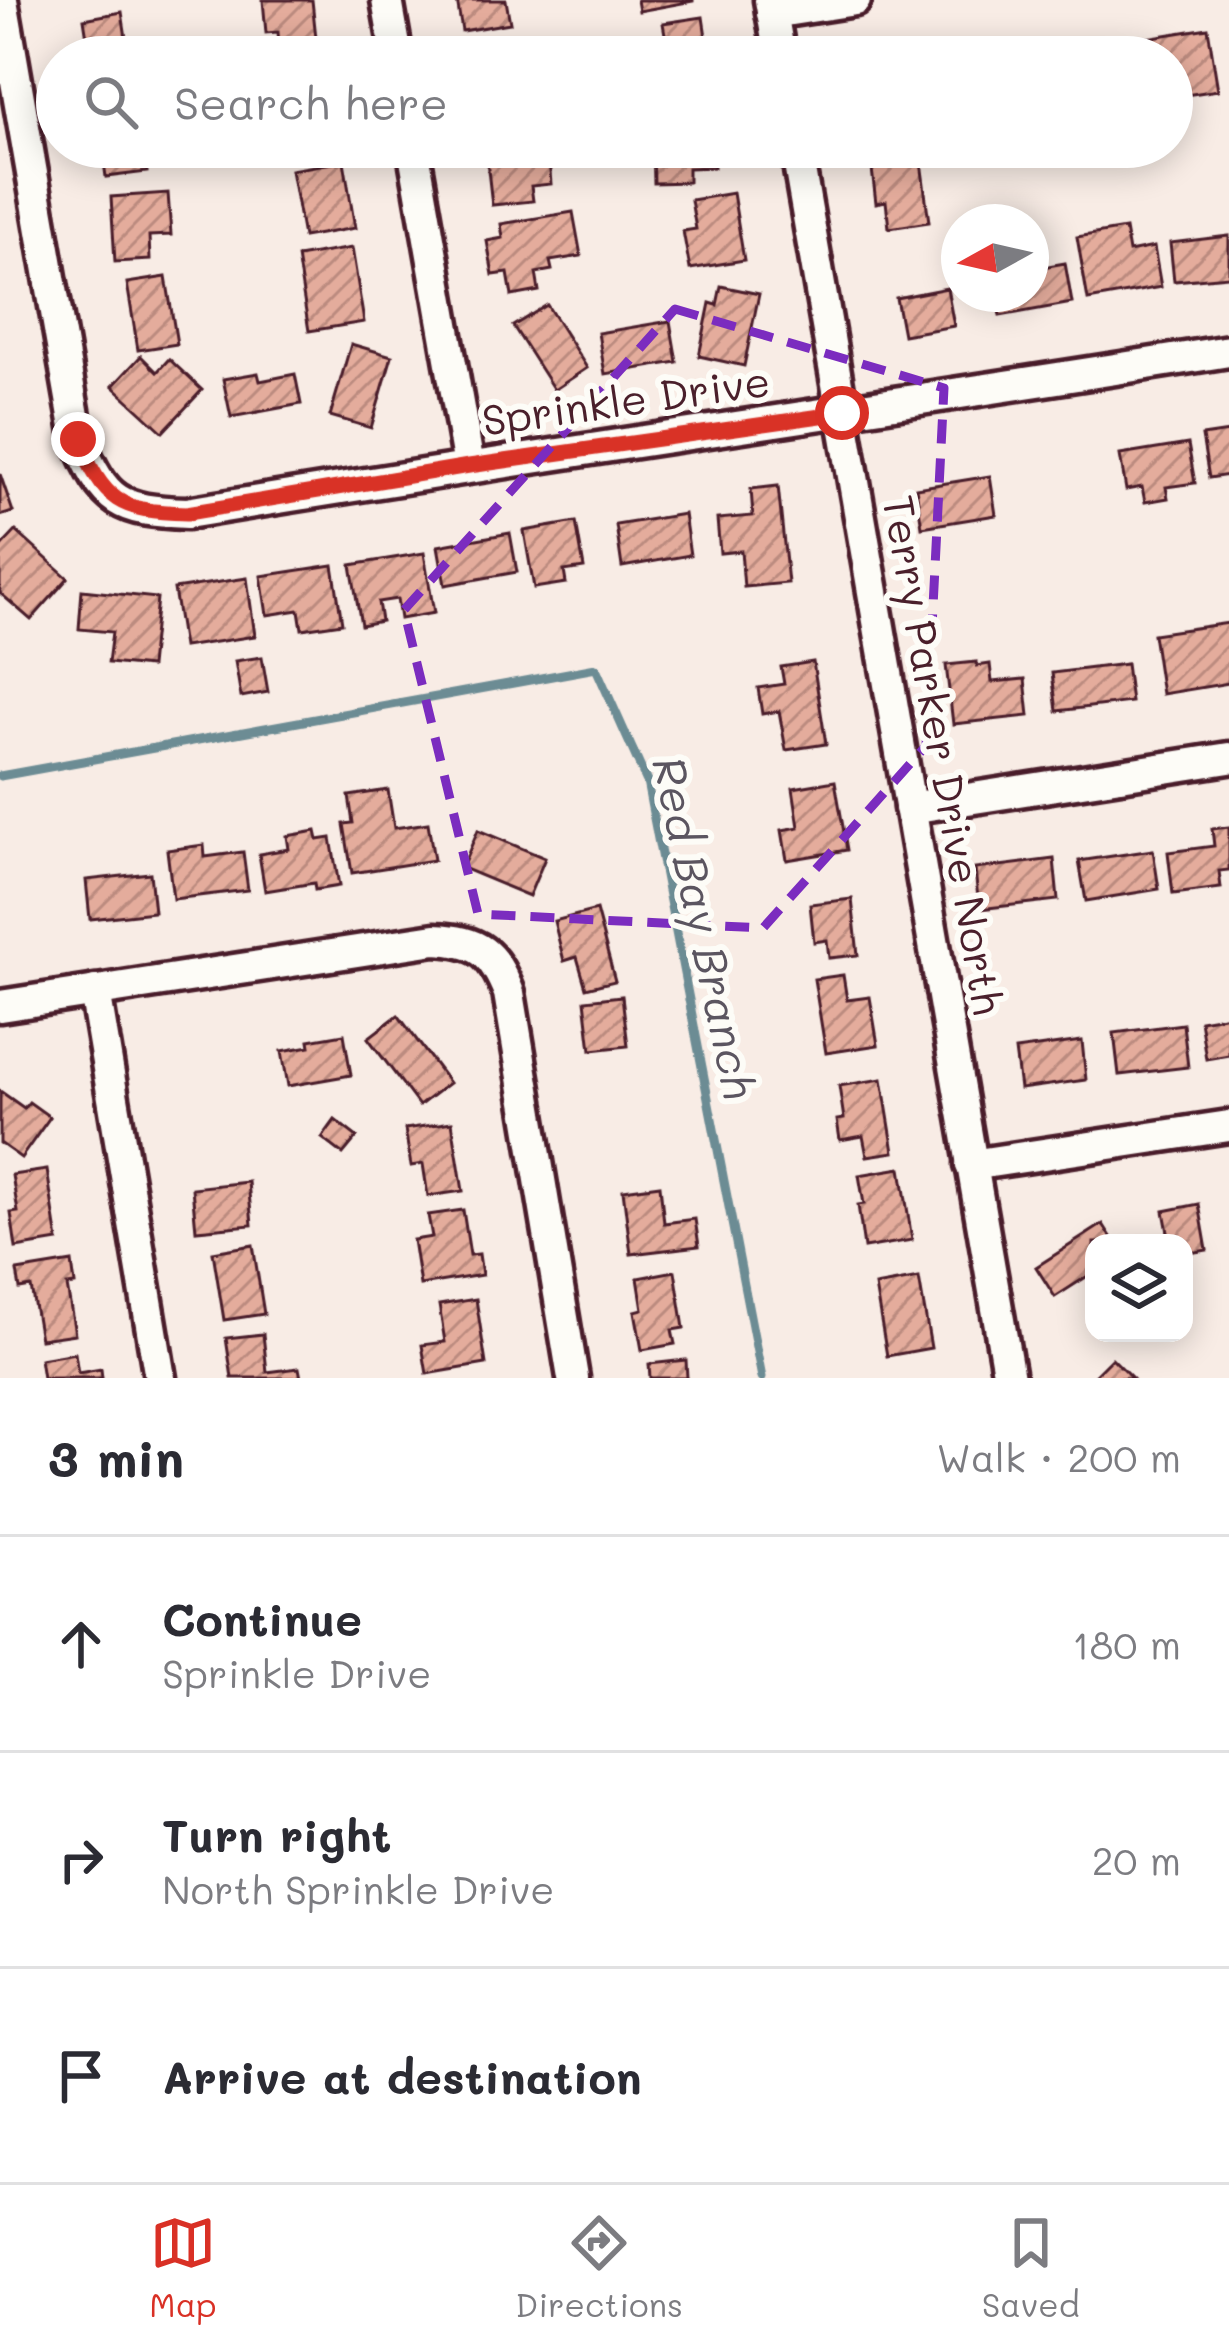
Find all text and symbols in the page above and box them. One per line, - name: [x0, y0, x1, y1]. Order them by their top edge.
- search box: [36, 36, 1193, 168]
- icon: search: [78, 69, 144, 135]
- text: Search here: [174, 73, 448, 131]
- north arrow: [941, 204, 1049, 312]
- street label: Sprinkle Drive: [478, 352, 773, 447]
- route start: [815, 386, 869, 440]
- route end: [51, 412, 105, 466]
- street label: Terry Parker Drive North: [872, 491, 1017, 1019]
- water label: Red Bay Branch: [640, 751, 771, 1104]
- map controls: [1085, 1234, 1193, 1342]
- button: layers: [1085, 1234, 1193, 1342]
- text: 3 min: [48, 1423, 184, 1490]
- text: Walk · 200 m: [937, 1431, 1181, 1482]
- text: Continue: [162, 1589, 362, 1647]
- icon: ahead: [48, 1611, 114, 1677]
- text: 180 m: [1072, 1618, 1181, 1669]
- text: Sprinkle Drive: [162, 1647, 431, 1698]
- text: Turn right: [162, 1805, 391, 1863]
- icon: right: [48, 1827, 114, 1893]
- text: 20 m: [1092, 1834, 1181, 1885]
- text: North Sprinkle Drive: [162, 1863, 554, 1914]
- icon: arrive: [48, 2043, 114, 2109]
- text: Arrive at destination: [162, 2047, 642, 2105]
- tab: Map: [149, 2210, 217, 2325]
- tab: Directions: [515, 2210, 683, 2325]
- tab: Saved: [982, 2210, 1080, 2325]

